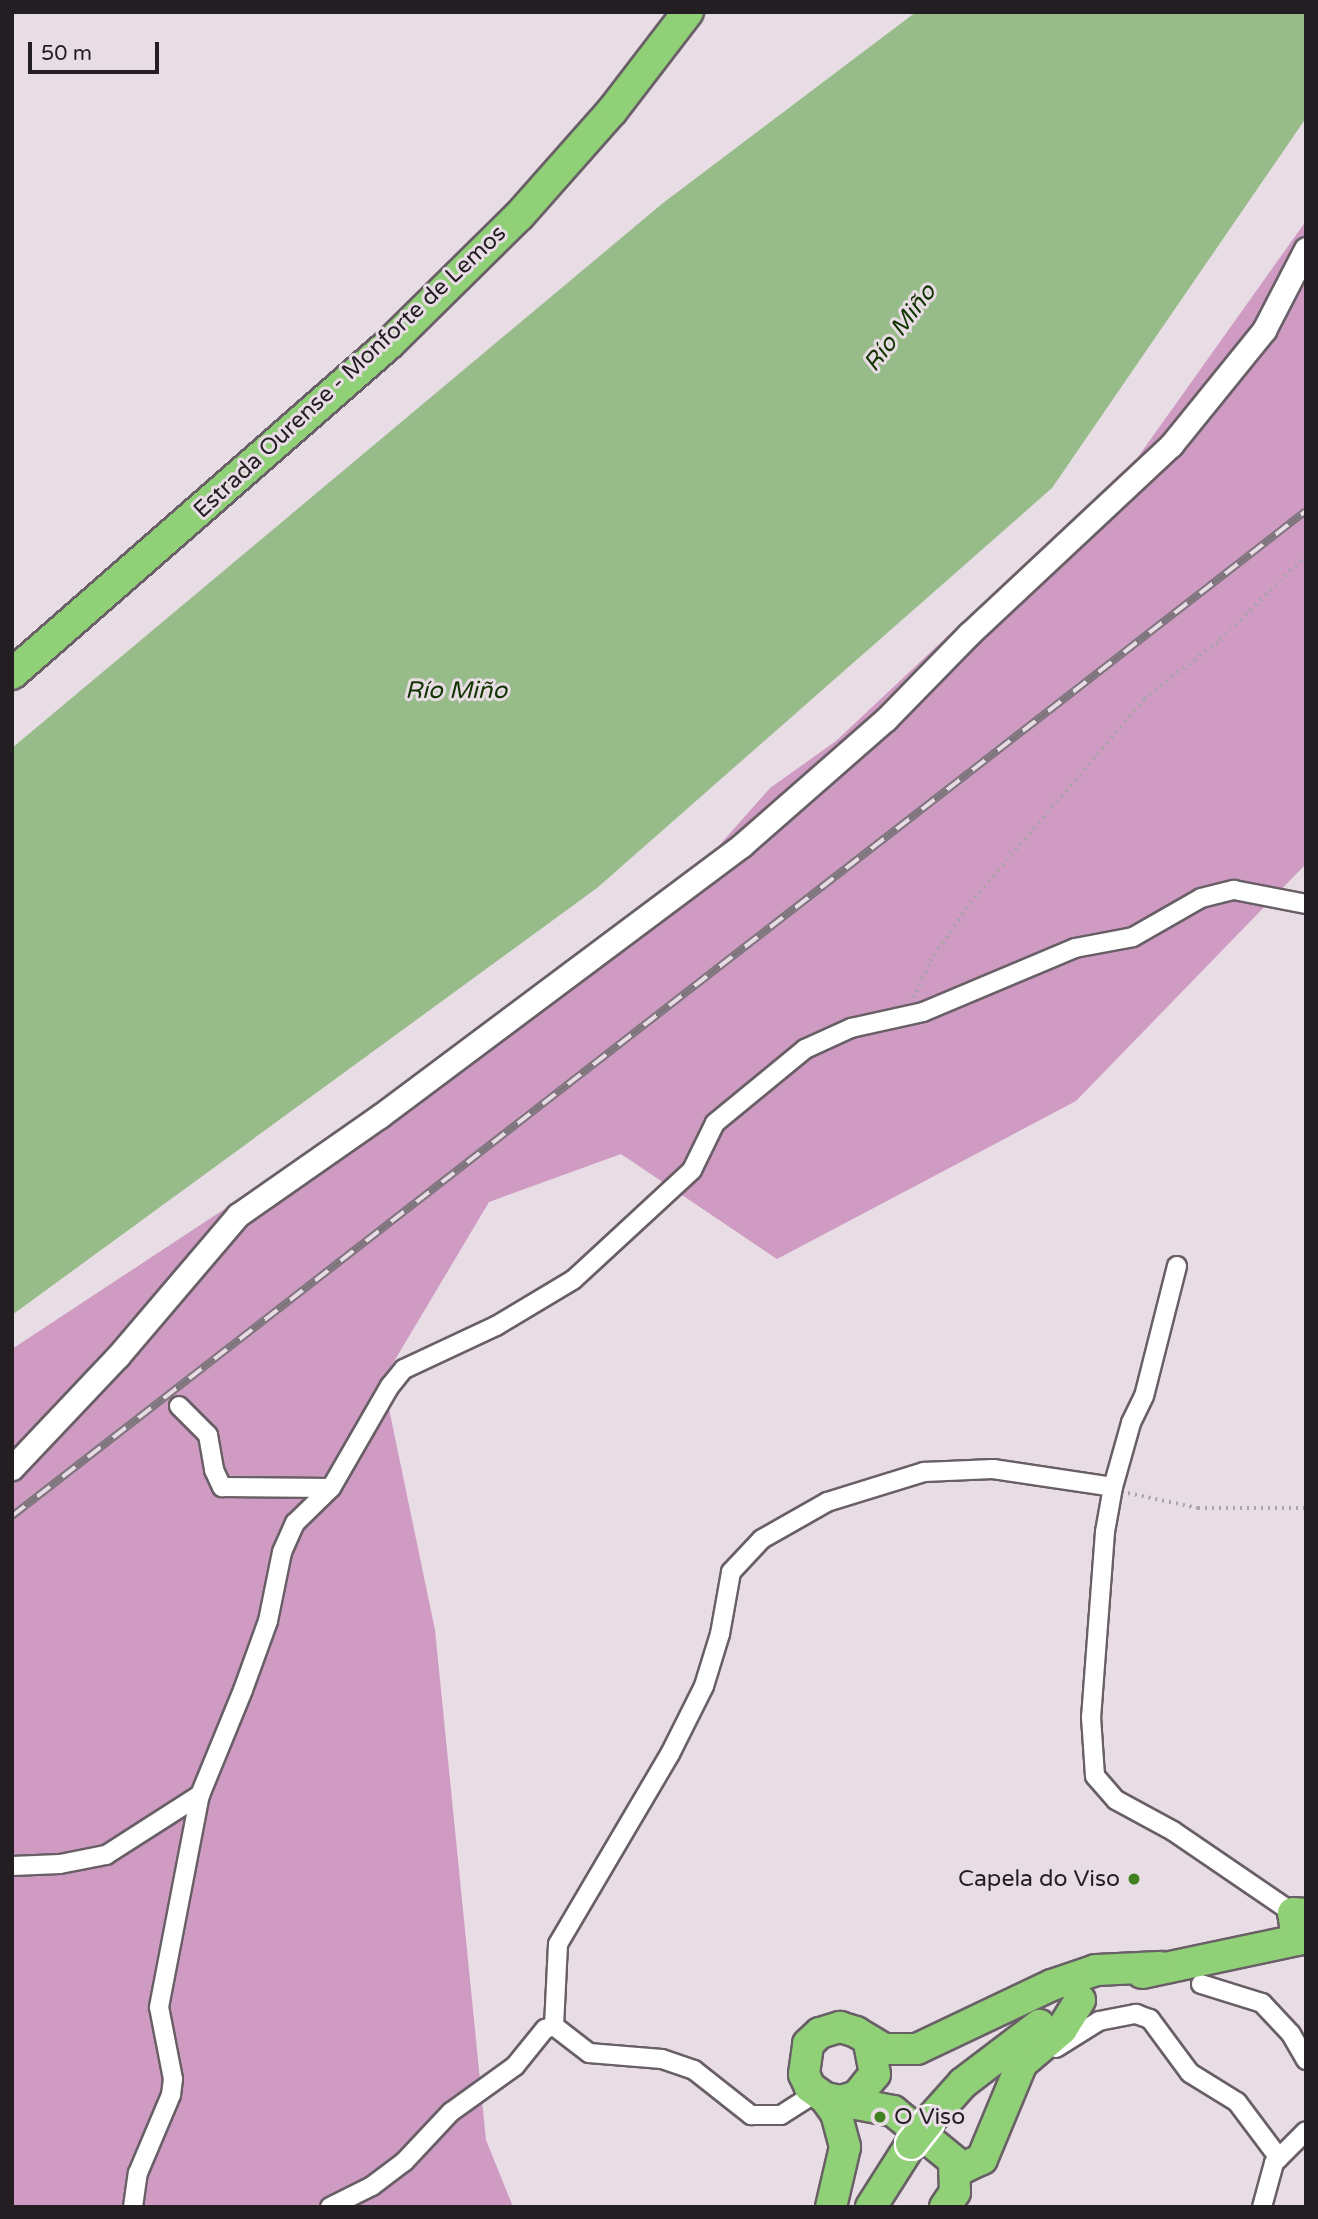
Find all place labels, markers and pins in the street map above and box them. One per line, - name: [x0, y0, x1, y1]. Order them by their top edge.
- place label: Capela do Viso: [958, 1865, 1120, 1893]
- marker: Capela do Viso: [1126, 1871, 1142, 1887]
- place label: O Viso: [894, 2103, 965, 2131]
- marker: O Viso: [872, 2109, 888, 2125]

